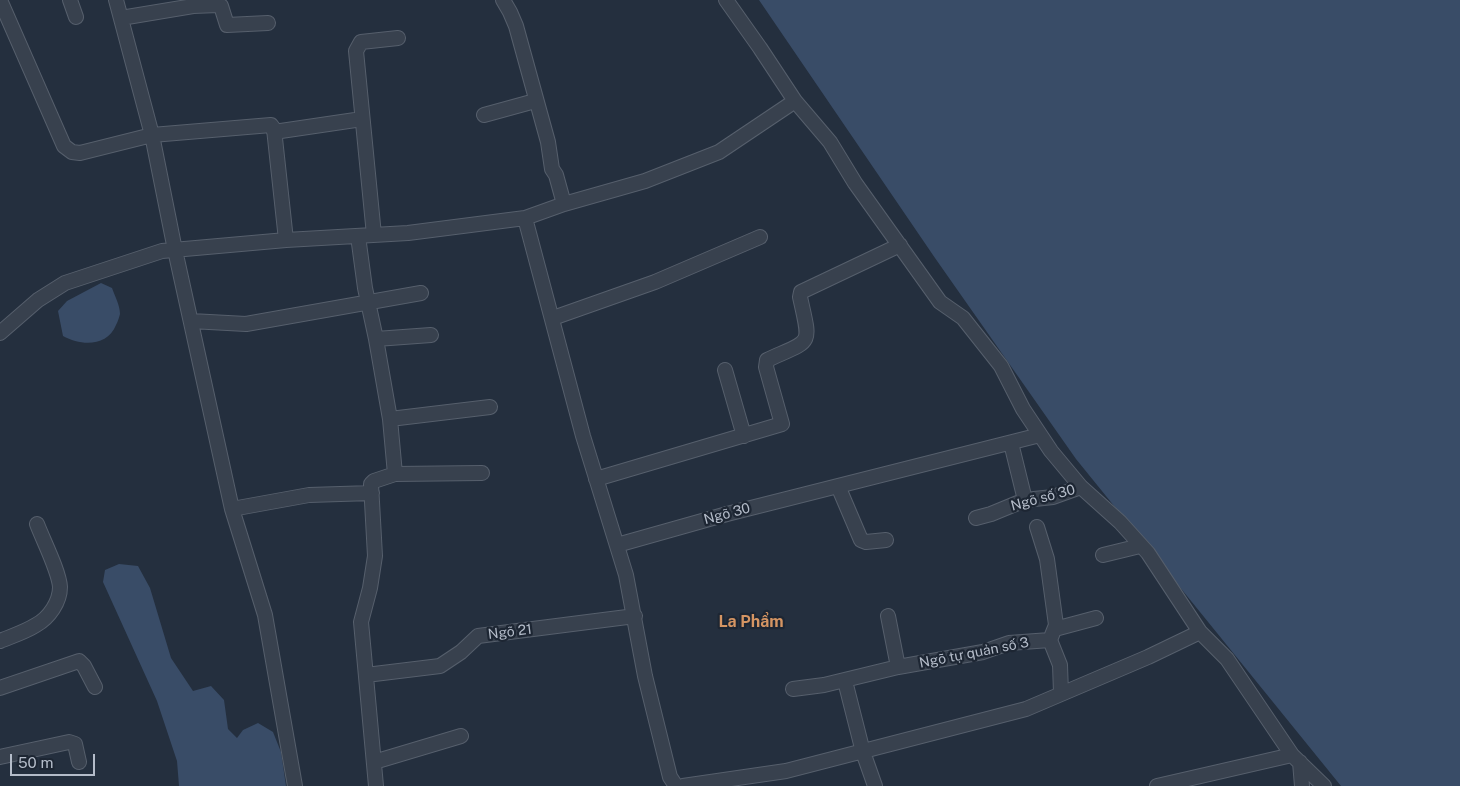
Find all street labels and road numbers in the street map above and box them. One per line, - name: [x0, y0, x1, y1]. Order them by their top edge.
- street label: Ngõ số 30: [1009, 481, 1077, 515]
- street label: Ngõ 30: [702, 500, 752, 528]
- street label: Ngõ 21: [487, 621, 533, 643]
- street label: Ngõ tự quản số 3: [918, 634, 1030, 672]

